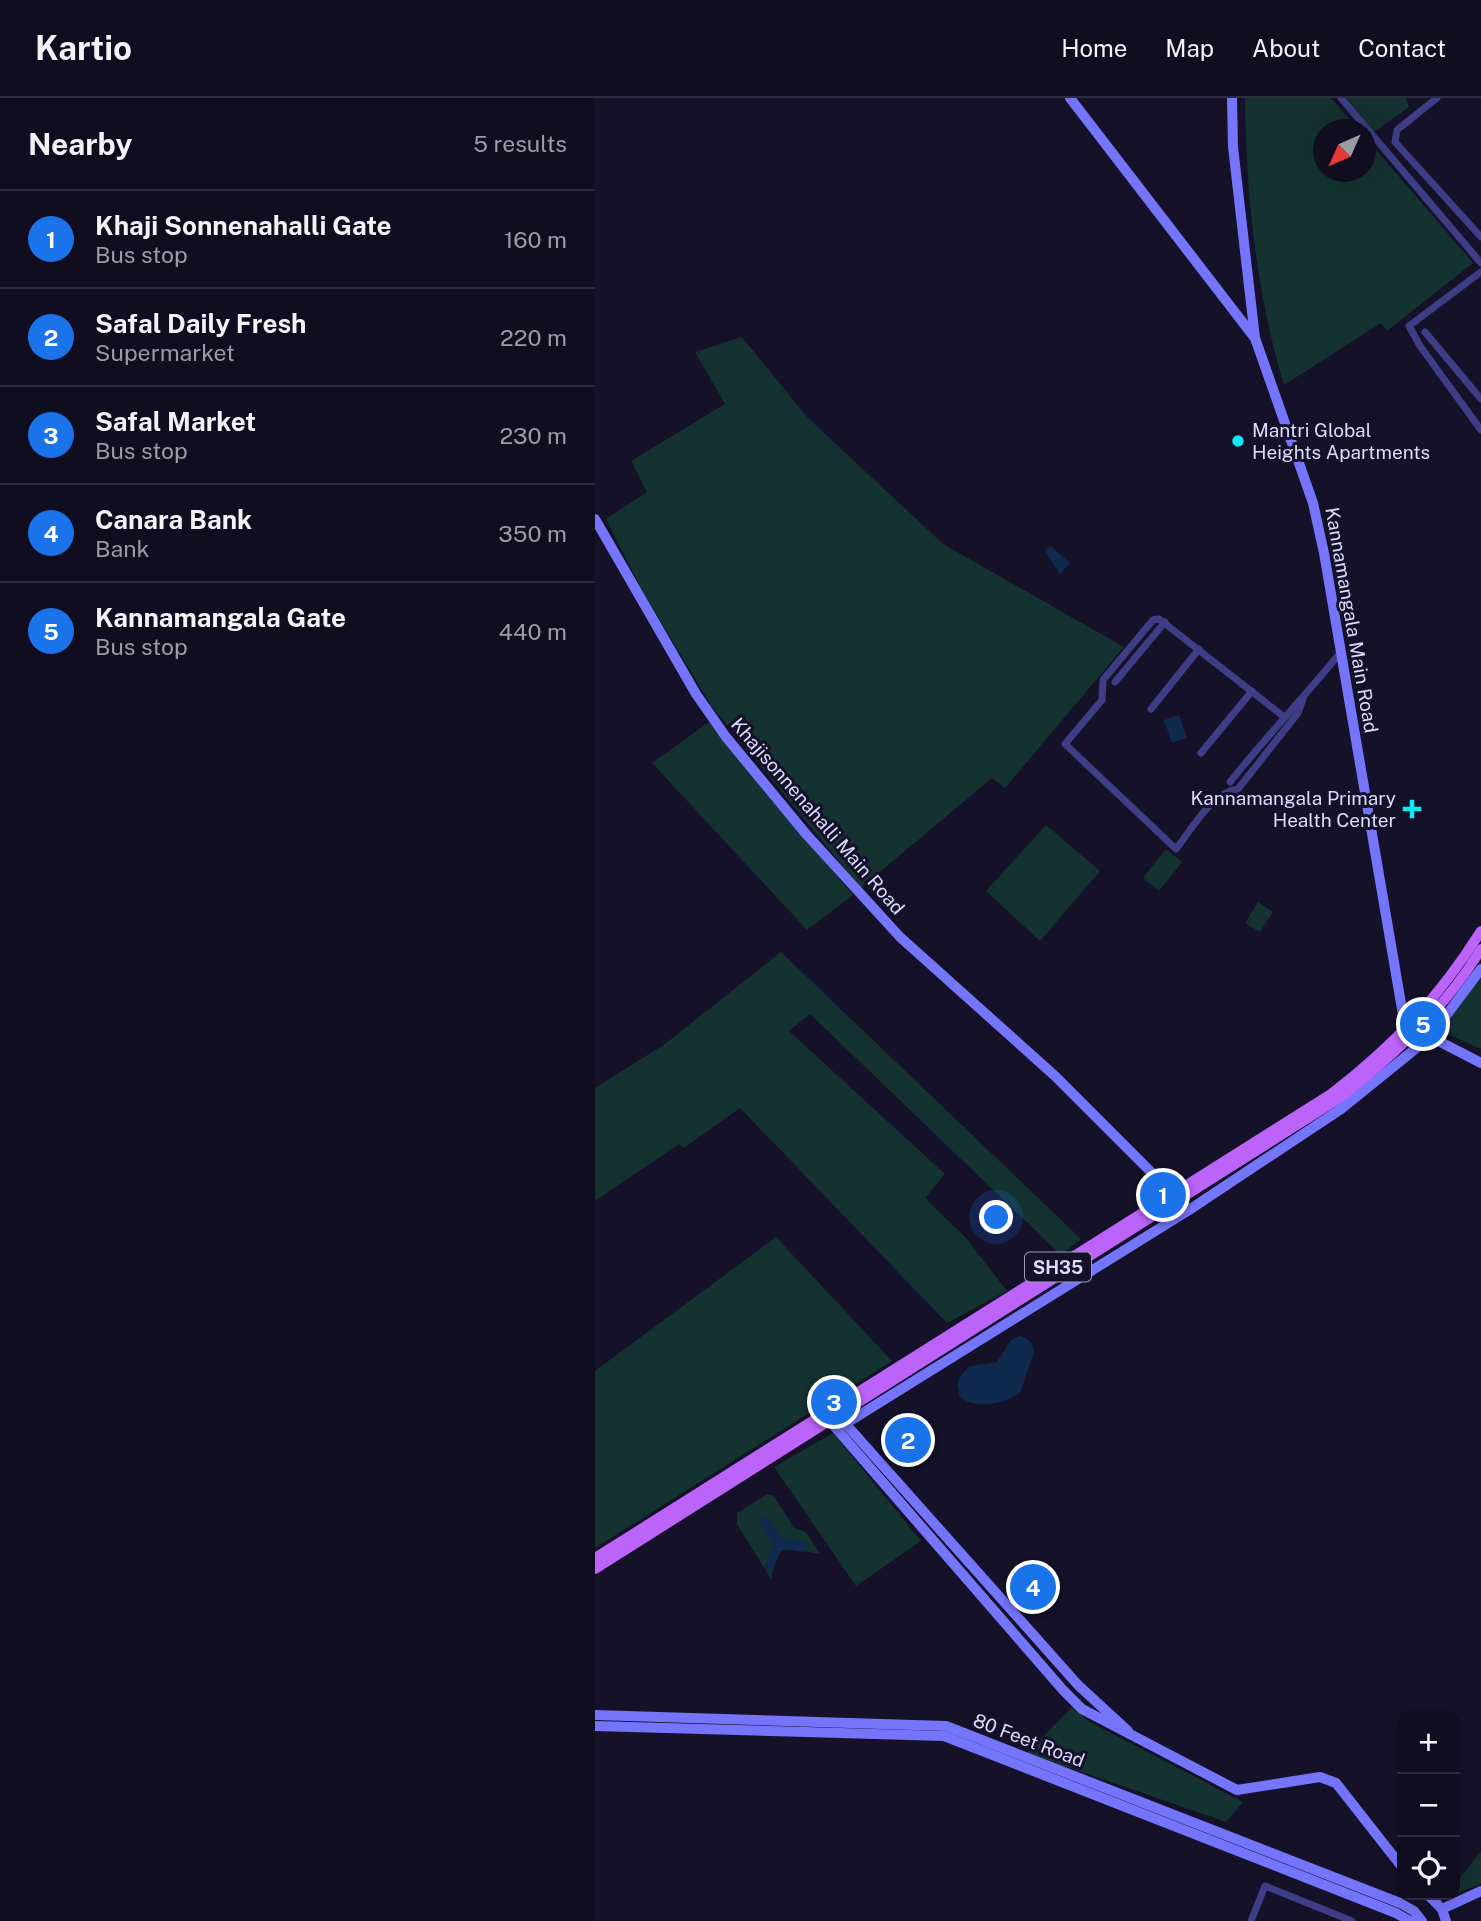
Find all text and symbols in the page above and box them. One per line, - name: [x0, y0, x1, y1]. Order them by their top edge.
- text: Kartio: [35, 29, 132, 67]
- text: Home: [1061, 34, 1127, 62]
- text: Map: [1165, 34, 1214, 62]
- text: About: [1252, 34, 1320, 62]
- text: Contact: [1358, 34, 1446, 62]
- north arrow: [1313, 119, 1376, 182]
- text: Nearby: [28, 126, 132, 162]
- text: 5 results: [473, 130, 567, 157]
- text: Khaji Sonnenahalli Gate: [95, 210, 392, 241]
- text: 1: [46, 226, 56, 253]
- text: 160 m: [504, 226, 567, 253]
- text: Bus stop: [95, 241, 188, 268]
- text: Safal Daily Fresh: [95, 308, 307, 339]
- text: 2: [44, 324, 58, 351]
- text: 220 m: [500, 324, 567, 351]
- text: Supermarket: [95, 339, 235, 366]
- text: Safal Market: [95, 406, 256, 437]
- place label: Mantri Global Heights Apartments: [1252, 419, 1430, 463]
- text: 3: [43, 422, 59, 449]
- text: 230 m: [499, 422, 567, 449]
- marker: Mantri Global Heights Apartments: [1230, 433, 1246, 449]
- text: Bus stop: [95, 437, 188, 464]
- text: Canara Bank: [95, 504, 252, 535]
- street label: Kannamangala Main Road: [1321, 505, 1383, 735]
- text: 4: [43, 520, 59, 547]
- text: 350 m: [498, 520, 567, 547]
- text: Bank: [95, 535, 149, 562]
- text: Kannamangala Gate: [95, 602, 346, 633]
- text: 5: [43, 618, 59, 645]
- text: 440 m: [499, 618, 567, 645]
- text: Bus stop: [95, 633, 188, 660]
- street label: Khajisonnenahalli Main Road: [727, 713, 909, 919]
- place label: Kannamangala Primary Health Center: [1190, 787, 1396, 831]
- marker: Kannamangala Primary Health Center: [1402, 799, 1422, 819]
- pin: 5: [1400, 998, 1446, 1050]
- pin: 1: [1140, 1169, 1186, 1221]
- your location: [979, 1200, 1013, 1234]
- road number: SH35: [1025, 1252, 1091, 1282]
- pin: 3: [811, 1376, 857, 1428]
- pin: 2: [885, 1414, 931, 1466]
- pin: 4: [1010, 1561, 1056, 1613]
- street label: 80 Feet Road: [970, 1709, 1088, 1771]
- map controls: [1397, 1711, 1460, 1900]
- button: +: [1397, 1711, 1460, 1774]
- button: −: [1397, 1774, 1460, 1837]
- button: locate: [1397, 1837, 1460, 1900]

